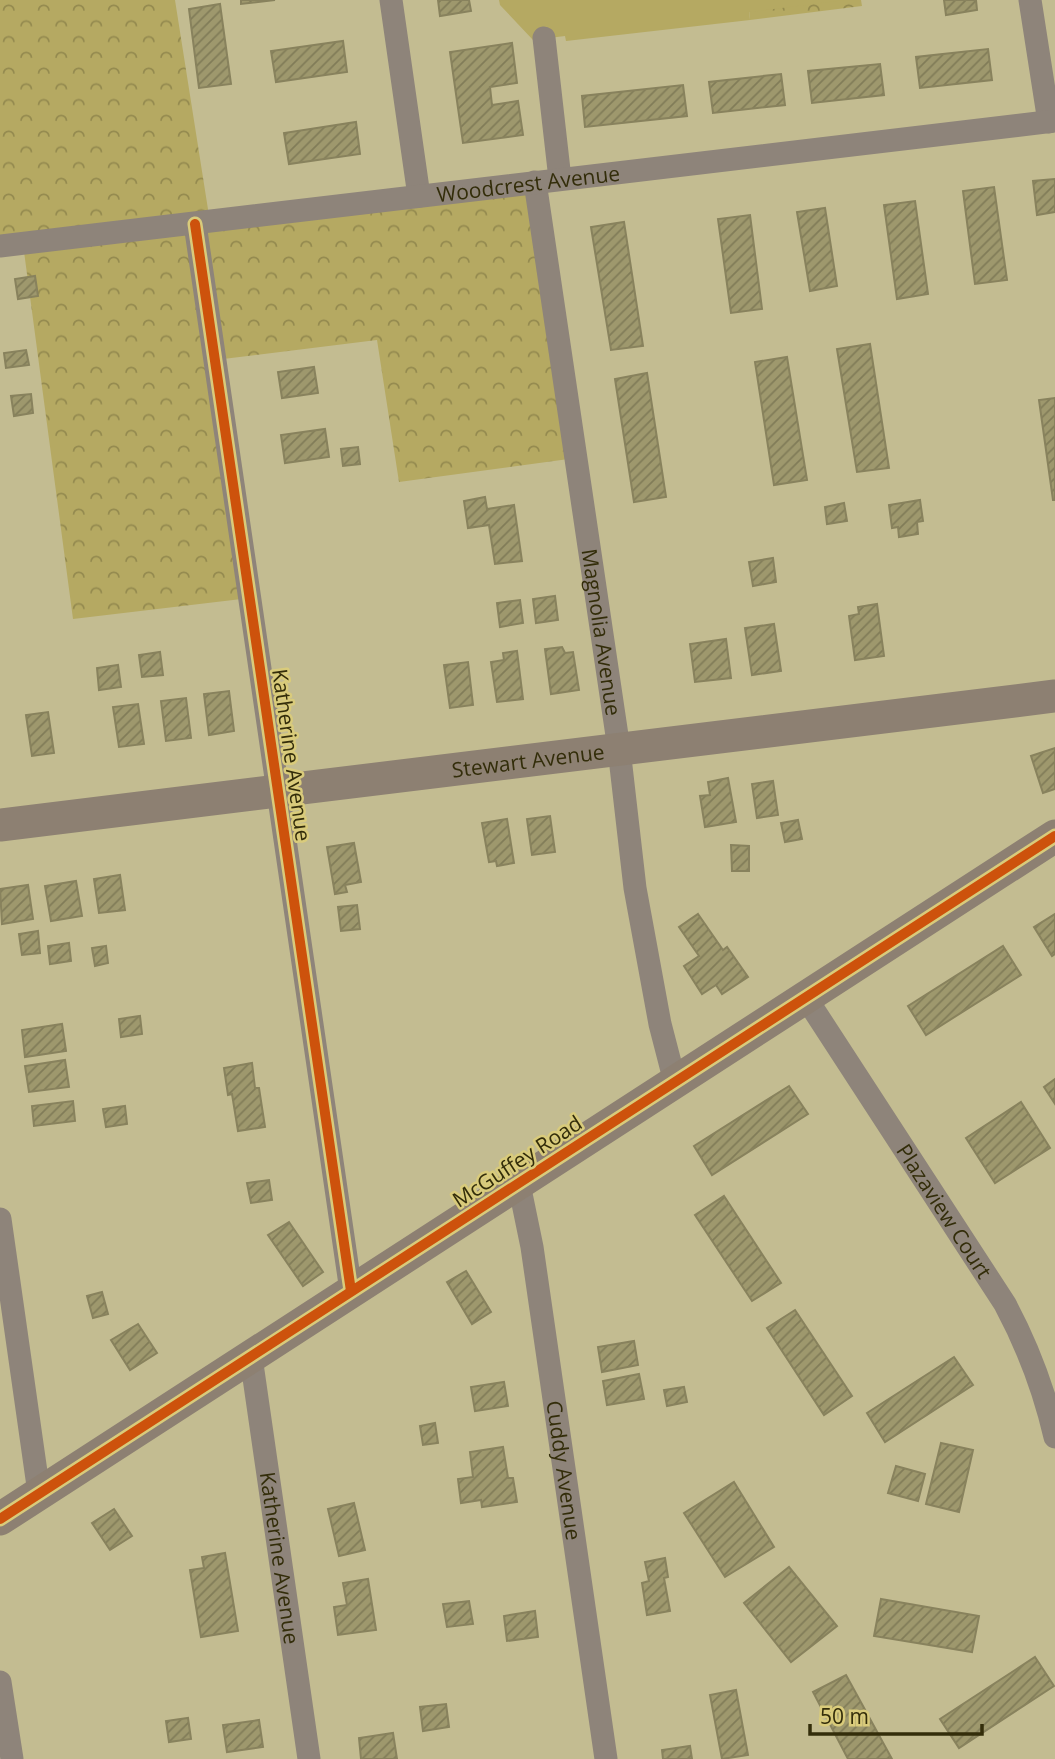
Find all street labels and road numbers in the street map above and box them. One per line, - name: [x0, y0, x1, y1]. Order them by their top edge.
- street label: Woodcrest Avenue: [435, 159, 621, 208]
- street label: Magnolia Avenue: [575, 547, 628, 717]
- street label: Katherine Avenue: [266, 667, 318, 843]
- street label: Stewart Avenue: [450, 737, 606, 784]
- street label: McGuffey Road: [447, 1109, 587, 1213]
- street label: Plazaview Court: [890, 1138, 999, 1284]
- street label: Cuddy Avenue: [540, 1399, 588, 1542]
- street label: Katherine Avenue: [254, 1470, 306, 1646]

